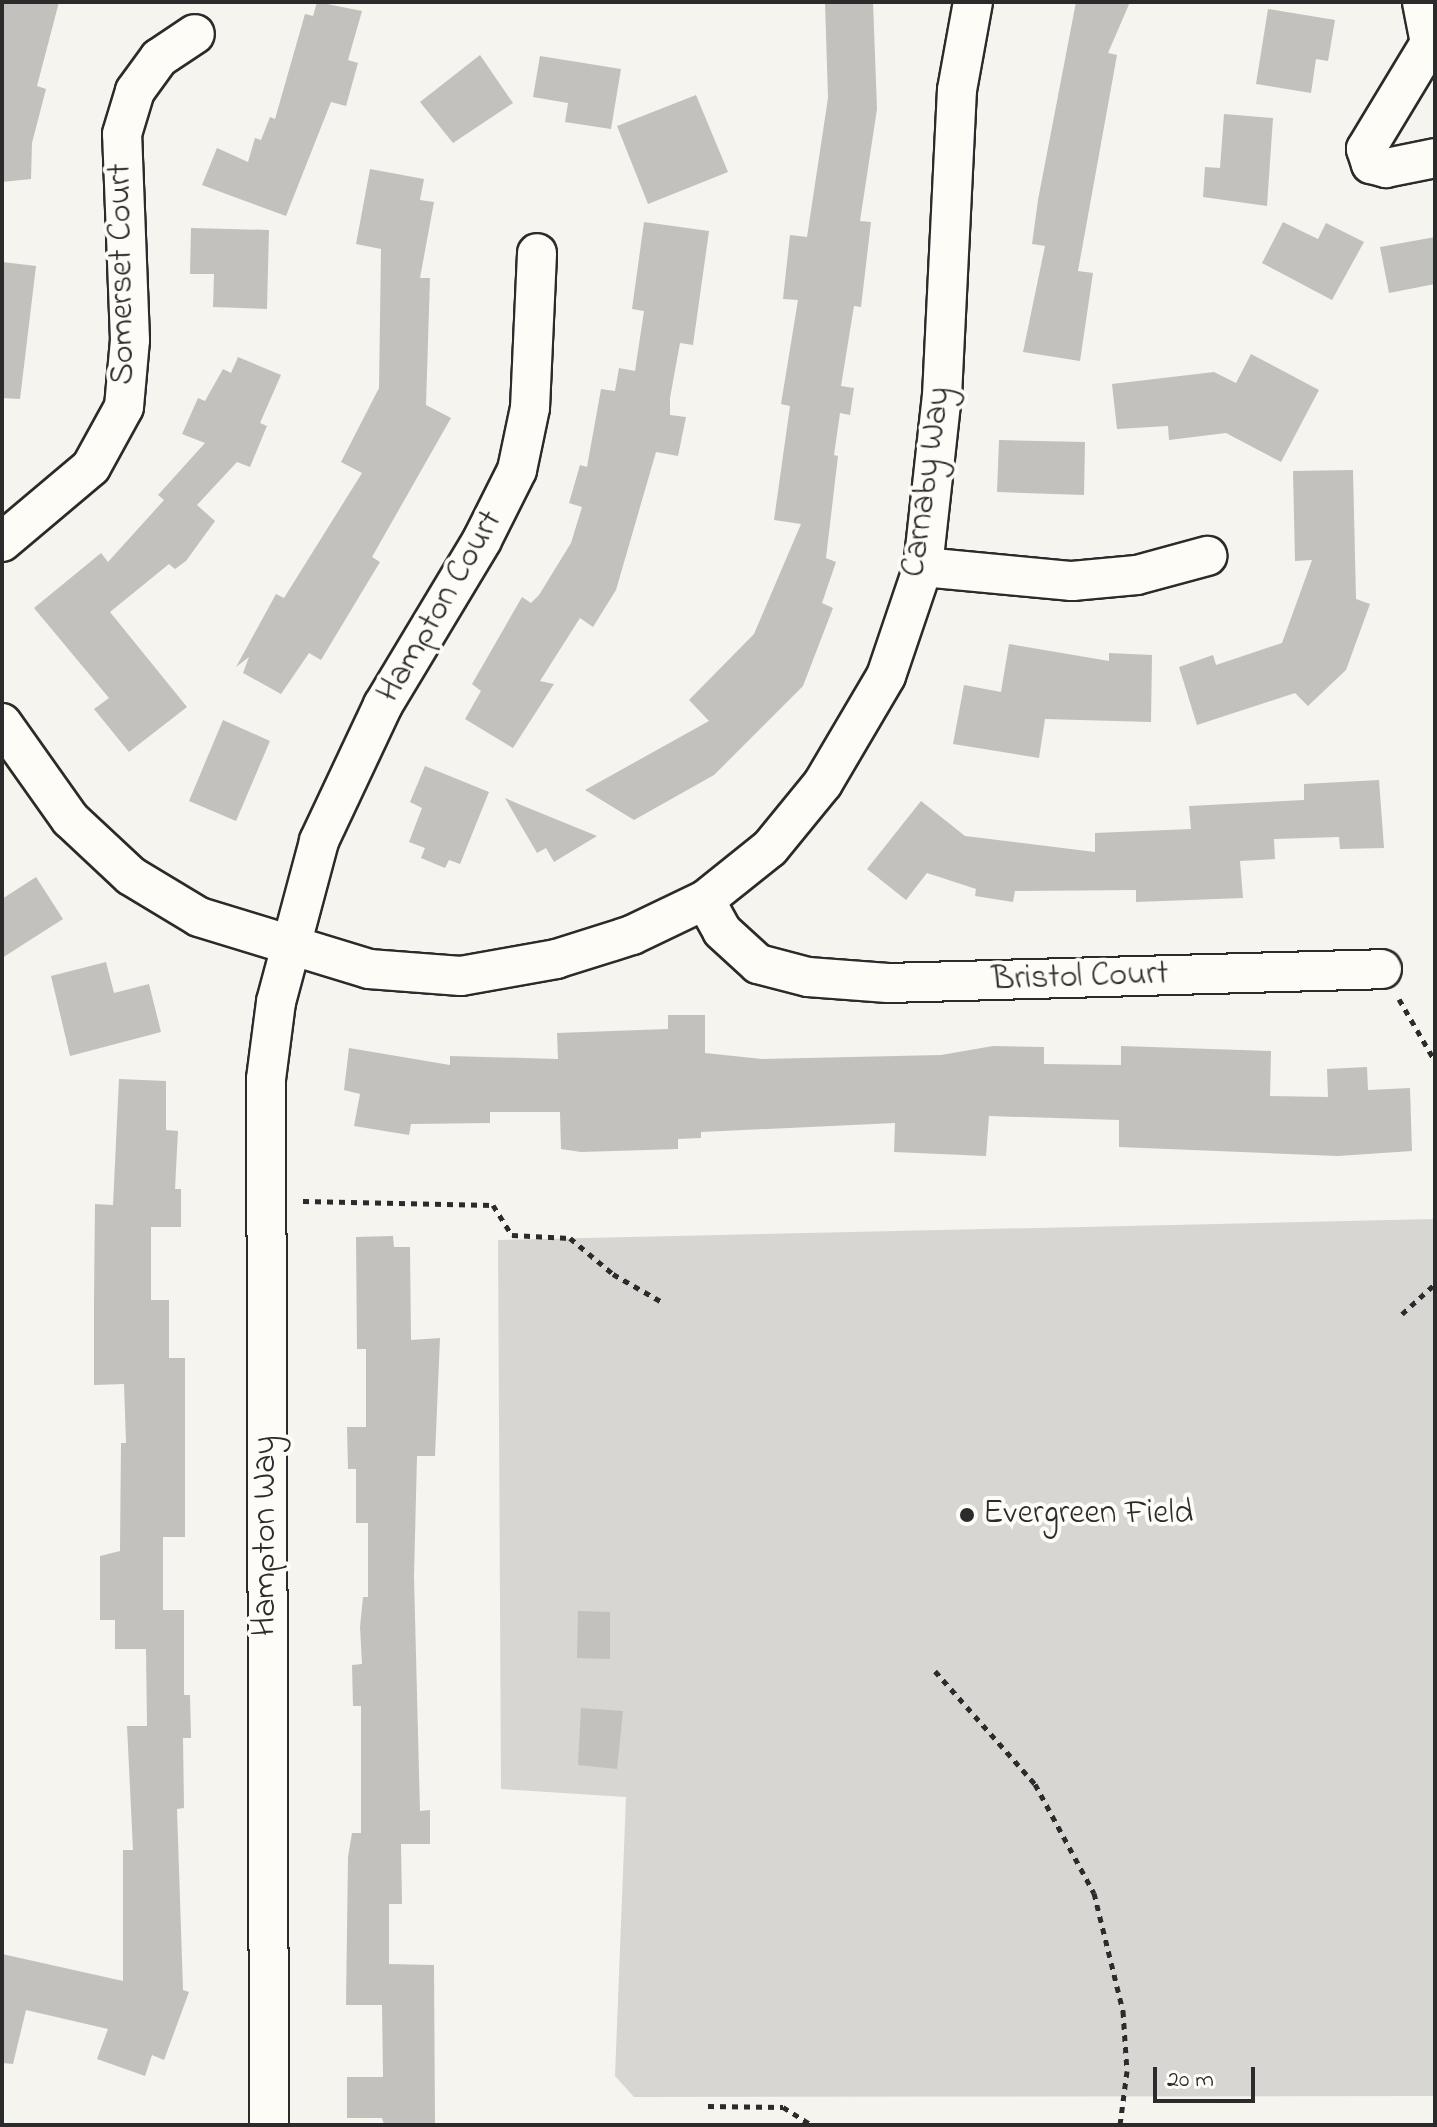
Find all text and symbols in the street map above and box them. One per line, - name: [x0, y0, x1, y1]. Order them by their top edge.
- street label: Somerset Court: [101, 163, 145, 385]
- street label: Carnaby Way: [894, 384, 962, 580]
- street label: Hampton Court: [370, 504, 512, 710]
- street label: Bristol Court: [991, 955, 1169, 1001]
- street label: Hampton Way: [247, 1436, 287, 1636]
- place label: Evergreen Field: [983, 1495, 1193, 1535]
- marker: Evergreen Field: [958, 1506, 976, 1524]
- scale bar: [1157, 2051, 1259, 2101]
- text: 20 m: [1167, 2063, 1214, 2098]

